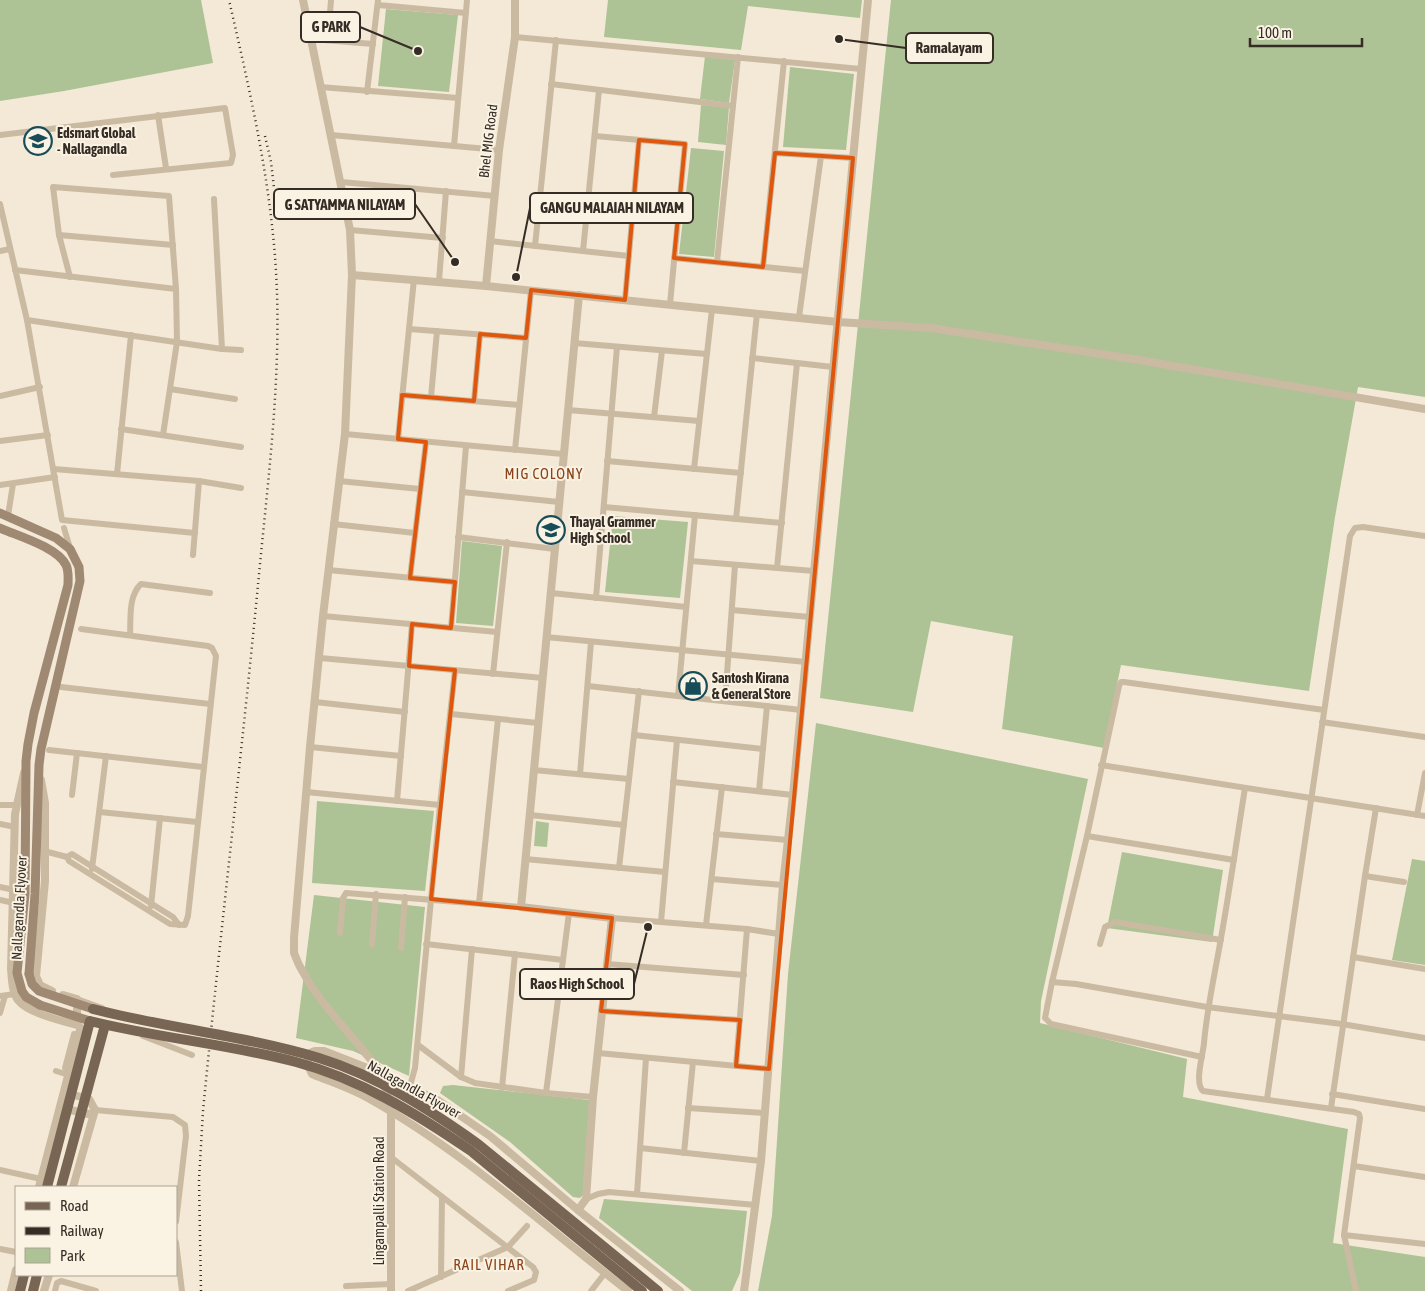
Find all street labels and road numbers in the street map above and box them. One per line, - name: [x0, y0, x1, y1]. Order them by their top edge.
- street label: Bhel MIG Road: [476, 103, 500, 179]
- street label: Nallagandla Flyover: [8, 855, 30, 960]
- street label: Nallagandla Flyover: [365, 1057, 464, 1122]
- street label: Lingampalli Station Road: [371, 1136, 387, 1266]

